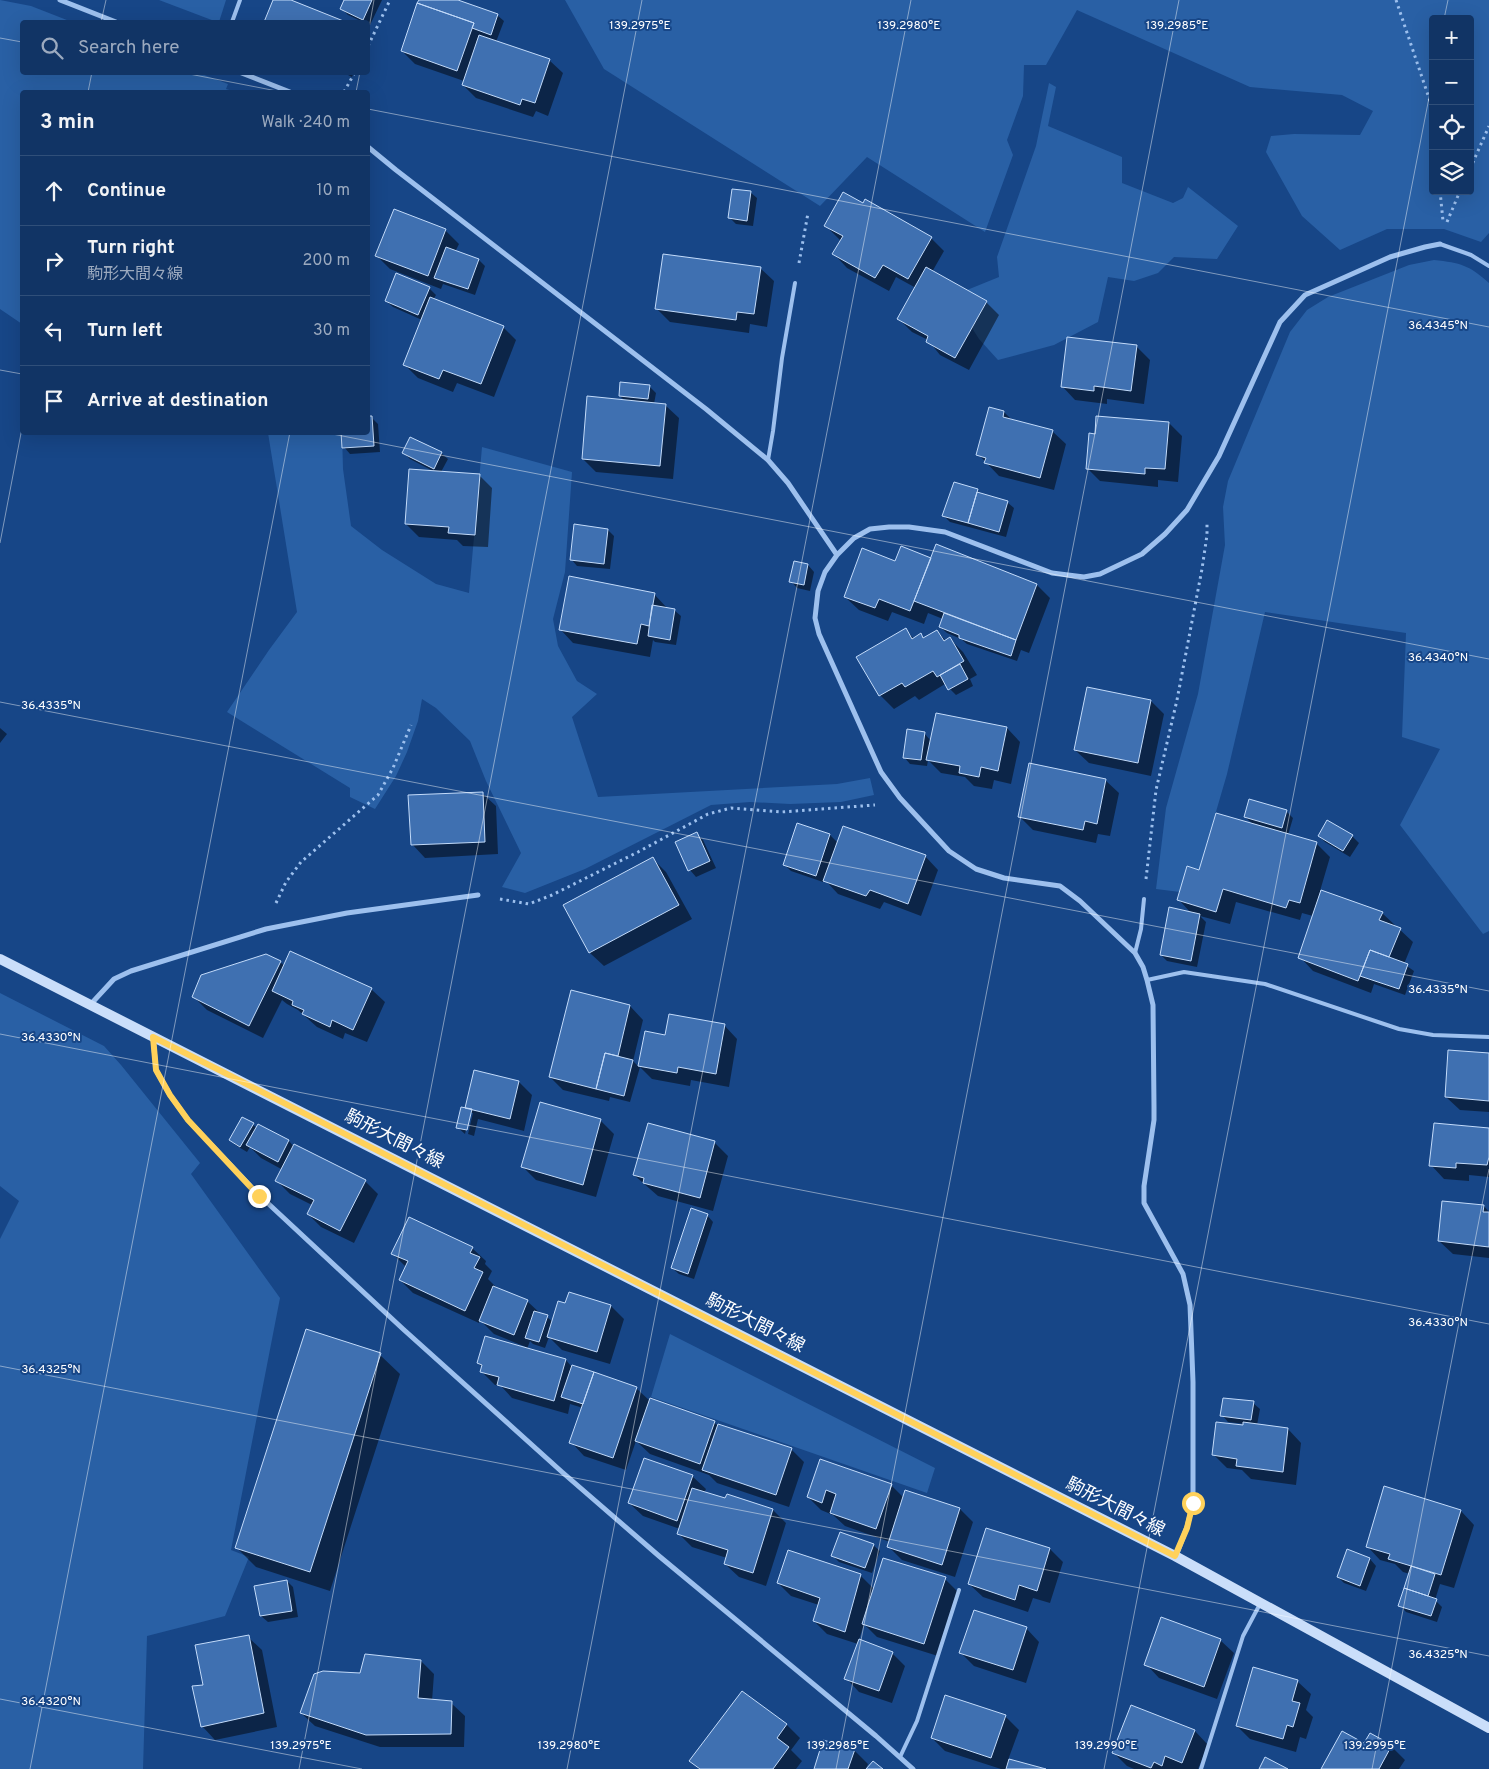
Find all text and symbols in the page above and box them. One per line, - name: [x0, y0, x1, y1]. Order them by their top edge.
- map controls: [1429, 15, 1474, 195]
- button: +: [1429, 15, 1474, 60]
- text: 139.2975°E: [609, 18, 671, 34]
- text: 139.2980°E: [878, 18, 940, 34]
- text: 139.2985°E: [1146, 18, 1208, 34]
- search box: [20, 20, 370, 75]
- icon: search: [38, 34, 66, 62]
- text: Search here: [78, 36, 180, 60]
- button: −: [1429, 60, 1474, 105]
- button: locate: [1429, 105, 1474, 150]
- text: 3 min: [40, 109, 95, 136]
- text: Walk · 240 m: [261, 113, 350, 133]
- button: layers: [1429, 150, 1474, 195]
- icon: ahead: [40, 177, 68, 205]
- text: Continue: [87, 179, 166, 203]
- text: 10 m: [316, 181, 350, 201]
- text: Turn right: [87, 236, 175, 260]
- icon: right: [40, 247, 68, 275]
- text: 200 m: [302, 251, 350, 271]
- text: 駒形大間々線: [87, 265, 183, 285]
- icon: left: [40, 317, 68, 345]
- text: 36.4345°N: [1408, 318, 1468, 334]
- text: Turn left: [87, 319, 163, 343]
- text: 30 m: [313, 321, 350, 341]
- icon: arrive: [40, 387, 68, 415]
- text: Arrive at destination: [87, 389, 268, 413]
- text: 36.4340°N: [1408, 650, 1468, 666]
- text: 36.4335°N: [21, 698, 81, 714]
- text: 36.4335°N: [1408, 982, 1468, 998]
- text: 36.4330°N: [21, 1030, 81, 1046]
- street label: 駒形大間々線: [341, 1105, 447, 1175]
- route end: [248, 1185, 271, 1208]
- street label: 駒形大間々線: [702, 1289, 808, 1359]
- text: 36.4330°N: [1408, 1315, 1468, 1331]
- text: 36.4325°N: [21, 1362, 81, 1378]
- street label: 駒形大間々線: [1062, 1473, 1168, 1543]
- route start: [1182, 1492, 1205, 1515]
- text: 36.4325°N: [1408, 1647, 1468, 1663]
- text: 36.4320°N: [21, 1694, 81, 1710]
- text: 139.2975°E: [270, 1738, 332, 1754]
- text: 139.2980°E: [538, 1738, 600, 1754]
- text: 139.2985°E: [807, 1738, 869, 1754]
- text: 139.2990°E: [1075, 1738, 1137, 1754]
- text: 139.2995°E: [1344, 1738, 1406, 1754]

